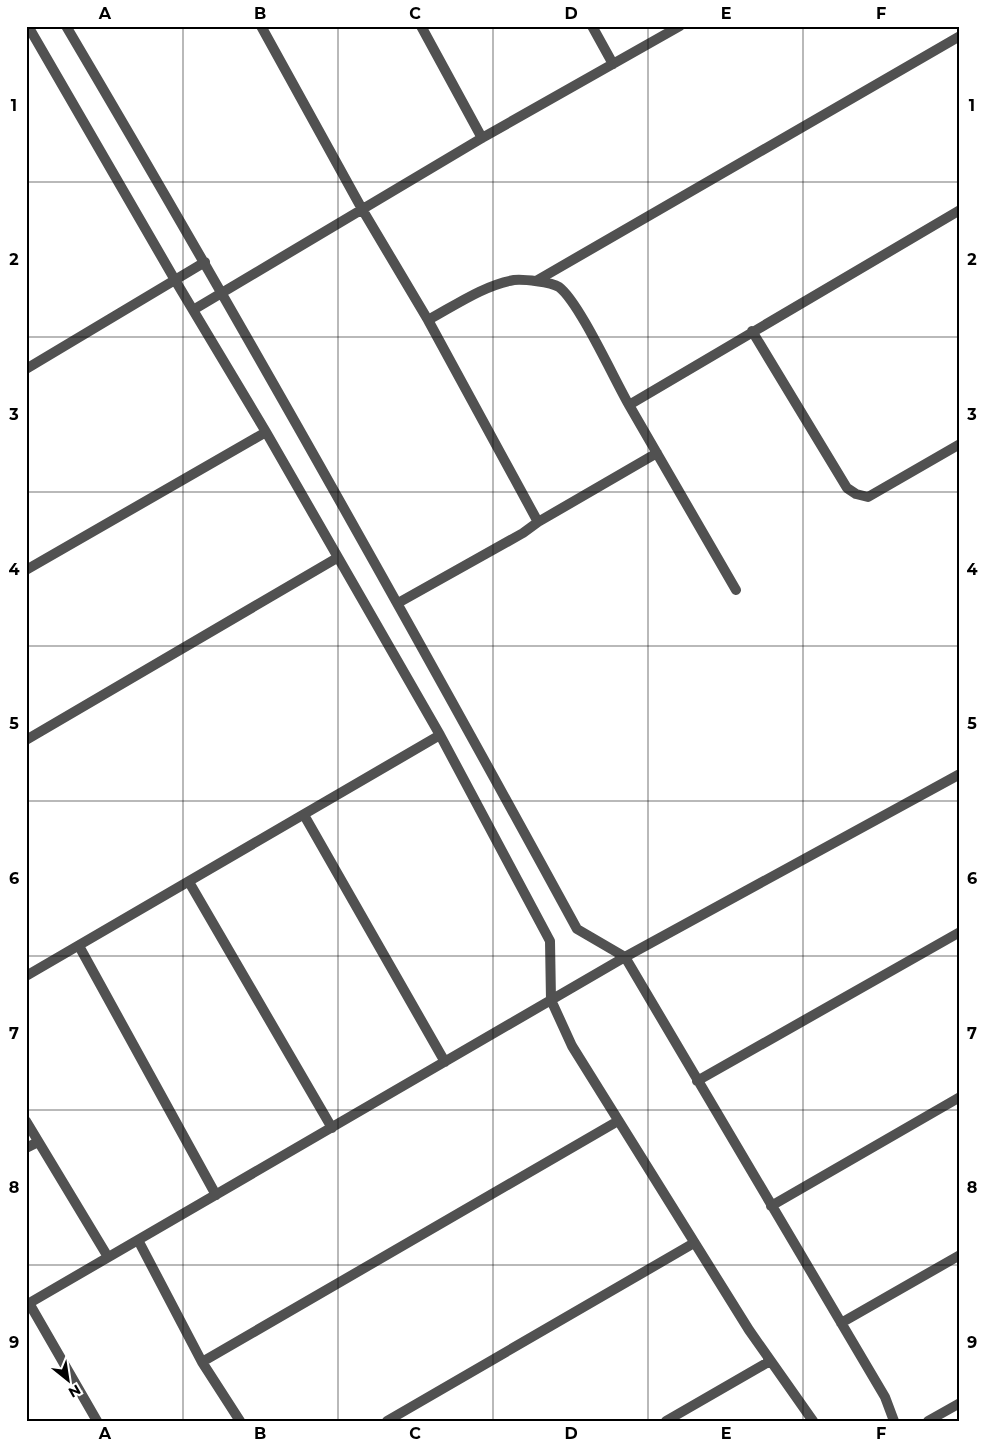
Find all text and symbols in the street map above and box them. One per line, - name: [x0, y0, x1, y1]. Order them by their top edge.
- text: A: [98, 4, 112, 23]
- text: B: [254, 4, 266, 23]
- text: C: [409, 4, 421, 23]
- text: D: [564, 4, 578, 23]
- text: E: [721, 4, 731, 23]
- text: F: [876, 4, 886, 23]
- text: 1: [11, 96, 17, 115]
- text: 1: [969, 96, 975, 115]
- text: 2: [9, 250, 19, 269]
- text: 2: [967, 250, 977, 269]
- text: 3: [8, 405, 19, 424]
- text: 3: [966, 405, 977, 424]
- text: 4: [8, 560, 20, 579]
- text: 4: [966, 560, 978, 579]
- text: 5: [9, 714, 19, 733]
- text: 5: [967, 714, 977, 733]
- text: 6: [9, 869, 19, 888]
- text: 6: [967, 869, 977, 888]
- text: 7: [9, 1024, 19, 1043]
- text: 7: [967, 1024, 977, 1043]
- text: 8: [9, 1178, 19, 1197]
- text: 8: [967, 1178, 977, 1197]
- text: 9: [9, 1333, 19, 1352]
- text: 9: [967, 1333, 977, 1352]
- north arrow: [42, 1354, 92, 1404]
- text: N: [65, 1381, 84, 1402]
- text: A: [98, 1424, 112, 1443]
- text: B: [254, 1424, 266, 1443]
- text: C: [409, 1424, 421, 1443]
- text: D: [564, 1424, 578, 1443]
- text: E: [721, 1424, 731, 1443]
- text: F: [876, 1424, 886, 1443]

